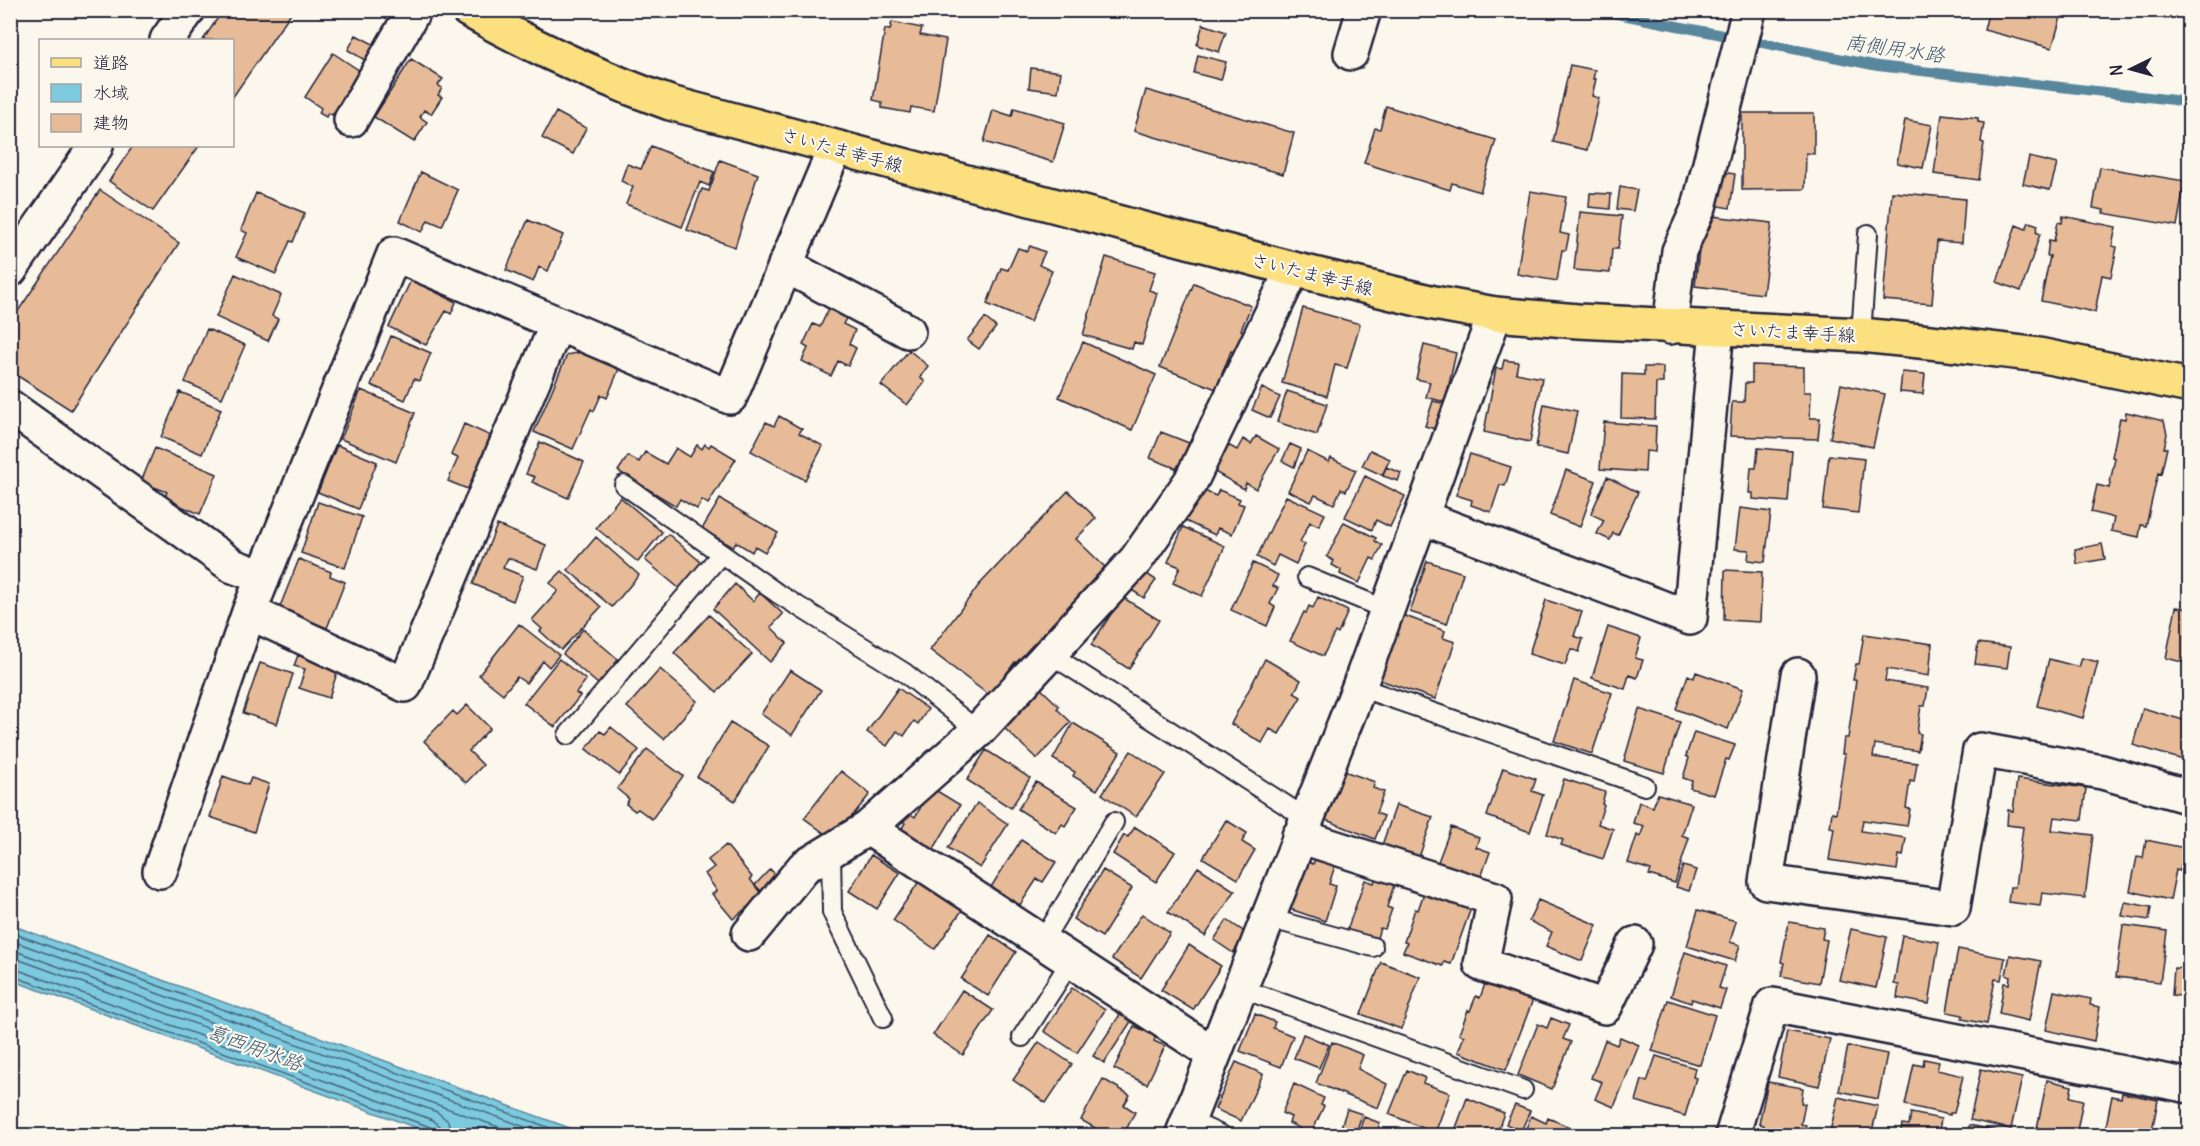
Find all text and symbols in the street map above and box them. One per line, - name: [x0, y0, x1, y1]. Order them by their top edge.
- water label: 南側用水路: [1844, 29, 1947, 67]
- legend: [39, 39, 234, 147]
- north arrow: [2101, 39, 2161, 99]
- text: 道路: [93, 51, 129, 74]
- text: N: [2106, 64, 2127, 77]
- text: 水域: [93, 81, 129, 104]
- text: 建物: [93, 111, 129, 134]
- street label: さいたま幸手線: [779, 123, 905, 177]
- street label: さいたま幸手線: [1248, 248, 1376, 300]
- street label: さいたま幸手線: [1730, 317, 1856, 347]
- water label: 葛西用水路: [204, 1018, 307, 1076]

